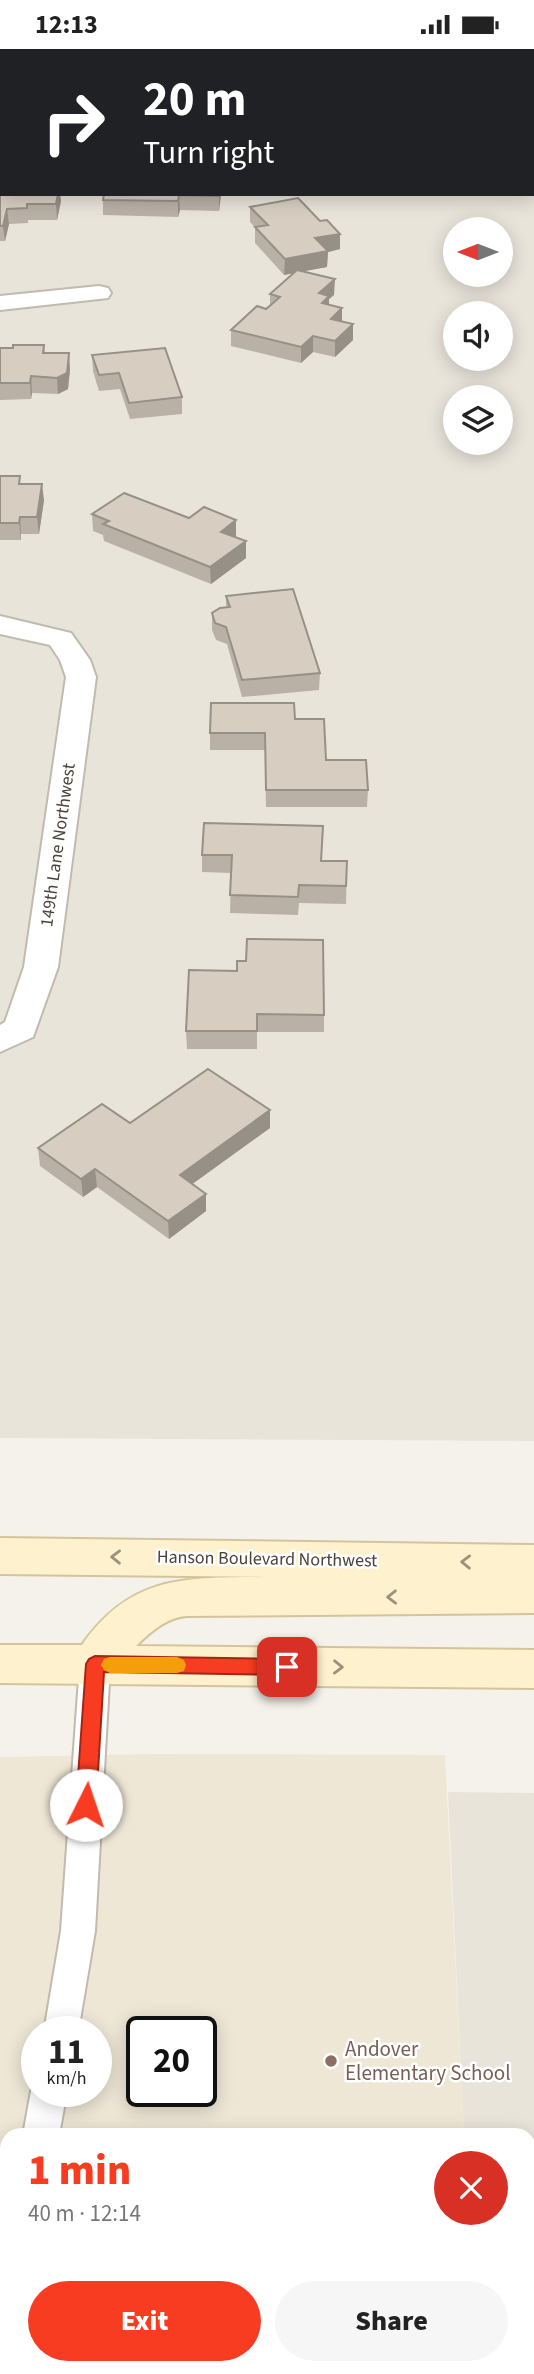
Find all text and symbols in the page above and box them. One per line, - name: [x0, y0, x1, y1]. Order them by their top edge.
- text: 12:13: [35, 6, 98, 43]
- text: 20 m: [143, 65, 247, 135]
- icon: right: [28, 77, 119, 168]
- text: Turn right: [143, 130, 274, 176]
- north arrow: [443, 217, 513, 287]
- map controls: [443, 217, 513, 455]
- button: sound: [443, 301, 513, 371]
- button: layers: [443, 385, 513, 455]
- street label: 149th Lane Northwest: [34, 762, 82, 928]
- street label: Hanson Boulevard Northwest: [157, 1545, 377, 1573]
- one-way arrow: [110, 1549, 121, 1565]
- one-way arrow: [460, 1554, 471, 1570]
- one-way arrow: [387, 1589, 397, 1605]
- pin: [257, 1637, 317, 1697]
- icon: arrive: [268, 1648, 306, 1686]
- one-way arrow: [333, 1659, 343, 1675]
- position arrow: [49, 1768, 123, 1842]
- speed limit sign: 20: [126, 2016, 217, 2107]
- text: 11: [48, 2027, 85, 2077]
- place label: Andover Elementary School: [345, 2034, 511, 2088]
- marker: Andover Elementary School: [323, 2053, 339, 2069]
- text: km/h: [47, 2066, 86, 2091]
- text: 1 min: [28, 2141, 131, 2201]
- button: close: [434, 2151, 508, 2225]
- text: 40 m · 12:14: [28, 2197, 141, 2230]
- button: Exit: [28, 2281, 261, 2361]
- button: Share: [275, 2281, 508, 2361]

